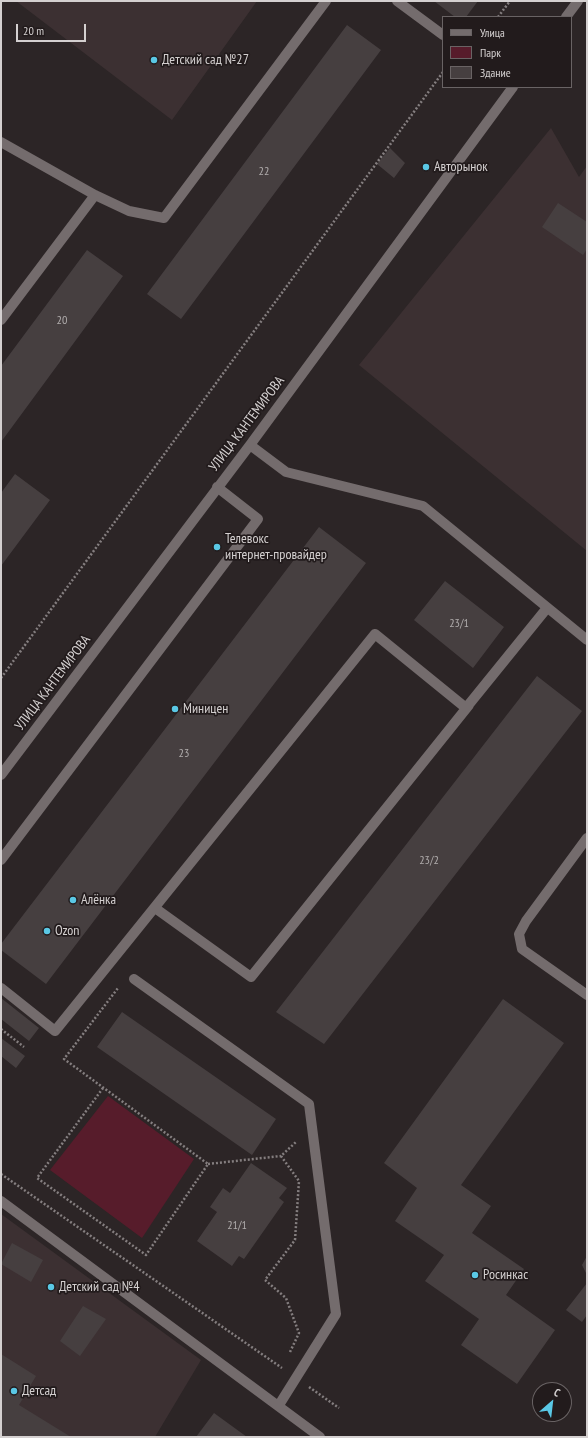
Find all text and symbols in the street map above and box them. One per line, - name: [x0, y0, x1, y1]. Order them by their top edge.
- scale bar: [18, 16, 88, 42]
- legend: [442, 16, 572, 88]
- text: 20 m: [23, 23, 44, 38]
- text: Улица: [480, 25, 505, 40]
- text: Парк: [480, 45, 501, 60]
- place label: Детский сад №27: [162, 52, 249, 68]
- marker: Детский сад №27: [149, 55, 159, 65]
- text: Здание: [480, 65, 511, 80]
- place label: Авторынок: [434, 159, 488, 175]
- marker: Авторынок: [421, 162, 431, 172]
- house number: 22: [259, 165, 269, 179]
- house number: 20: [57, 314, 67, 328]
- street label: УЛИЦА КАНТЕМИРОВА: [206, 373, 288, 475]
- place label: Телевокс интернет-провайдер: [225, 531, 327, 564]
- marker: Телевокс интернет-провайдер: [212, 542, 222, 552]
- house number: 23/1: [449, 617, 469, 631]
- street label: УЛИЦА КАНТЕМИРОВА: [12, 632, 94, 734]
- place label: Миницен: [183, 701, 228, 717]
- marker: Миницен: [170, 704, 180, 714]
- house number: 23: [179, 747, 189, 761]
- house number: 23/2: [419, 854, 439, 868]
- place label: Алёнка: [81, 892, 116, 908]
- marker: Алёнка: [68, 895, 78, 905]
- place label: Ozon: [55, 923, 80, 939]
- marker: Ozon: [42, 926, 52, 936]
- house number: 21/1: [227, 1219, 247, 1233]
- place label: Росинкас: [483, 1267, 528, 1283]
- marker: Росинкас: [470, 1270, 480, 1280]
- place label: Детский сад №4: [59, 1279, 140, 1295]
- marker: Детский сад №4: [46, 1282, 56, 1292]
- north arrow: [532, 1382, 572, 1422]
- place label: Детсад: [22, 1383, 56, 1399]
- text: С: [552, 1385, 563, 1400]
- marker: Детсад: [9, 1386, 19, 1396]

